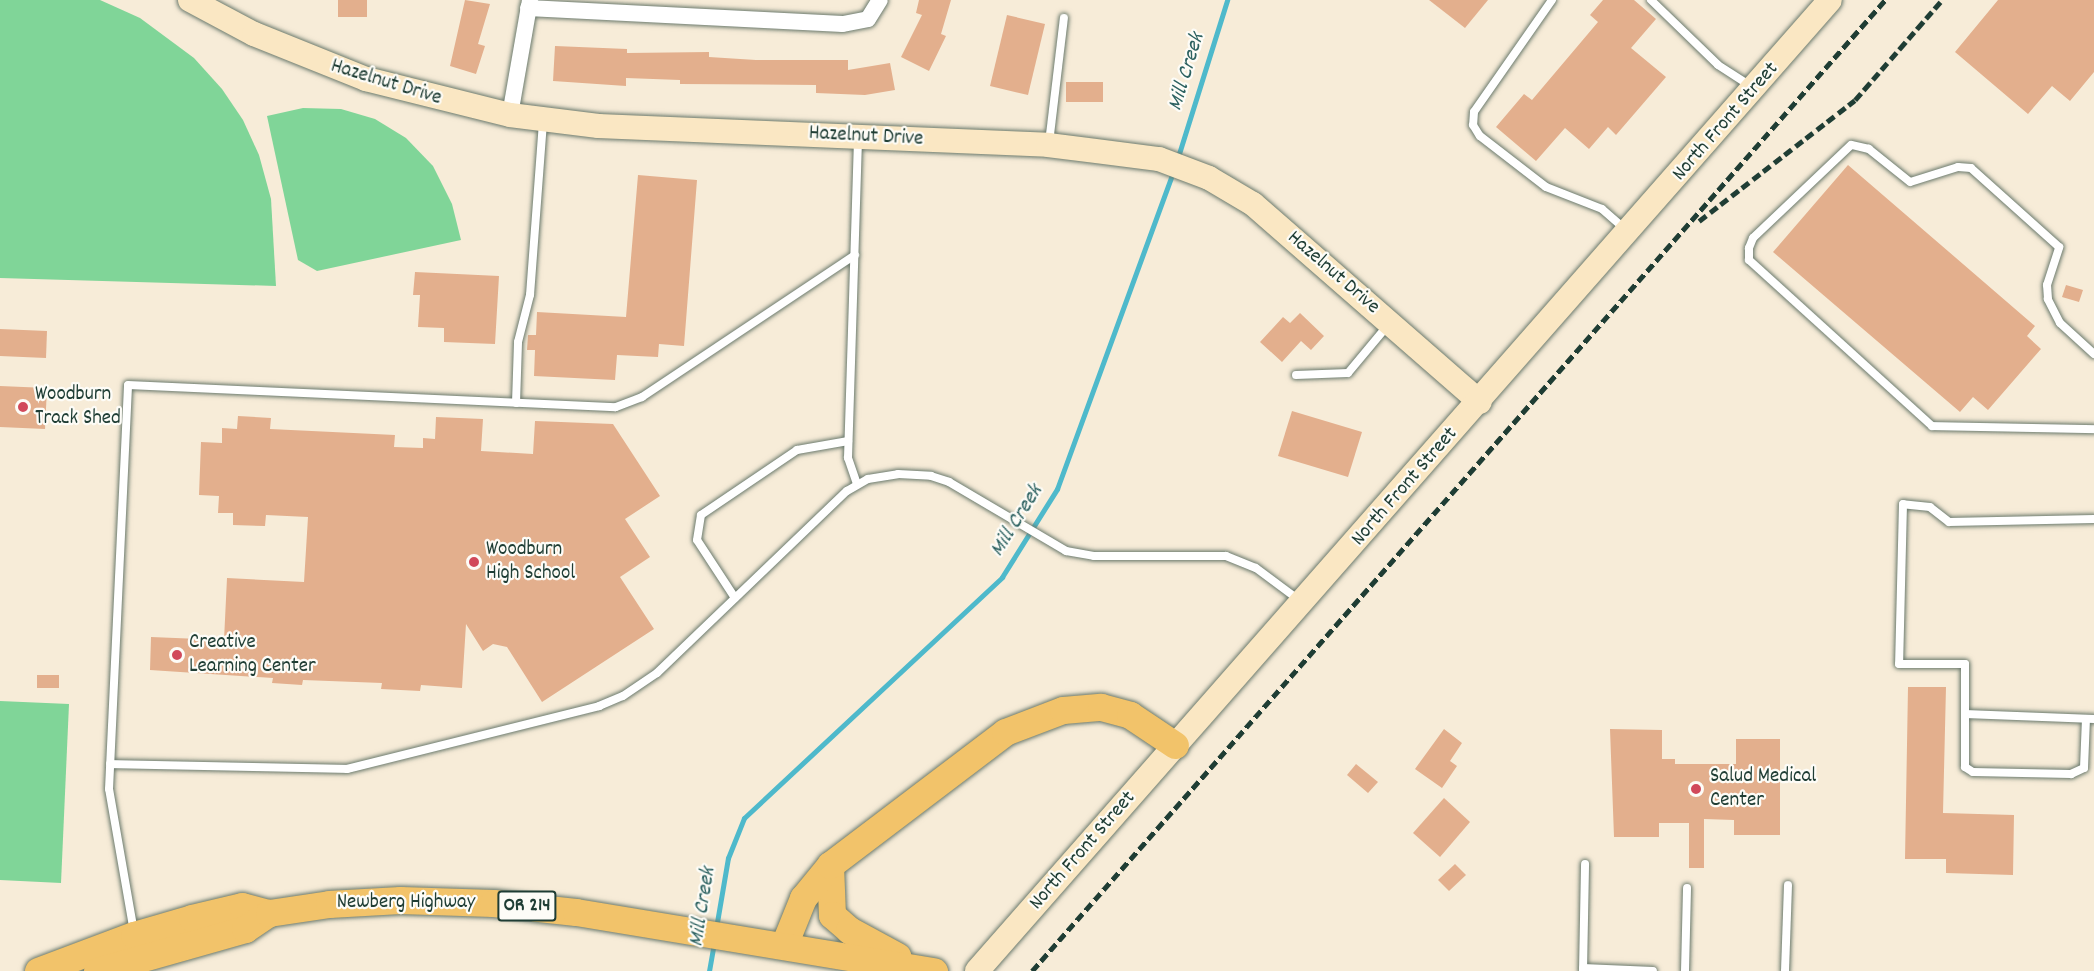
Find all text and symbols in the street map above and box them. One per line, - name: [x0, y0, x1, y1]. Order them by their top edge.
- water label: Mill Creek: [1163, 30, 1211, 114]
- street label: Hazelnut Drive: [328, 54, 444, 112]
- street label: North Front Street: [1667, 57, 1785, 187]
- street label: Hazelnut Drive: [808, 121, 924, 153]
- street label: Hazelnut Drive: [1281, 226, 1385, 320]
- place label: Woodburn Track Shed: [35, 382, 121, 432]
- marker: Woodburn Track Shed: [16, 400, 30, 414]
- street label: North Front Street: [1346, 422, 1464, 552]
- water label: Mill Creek: [985, 480, 1049, 562]
- place label: Woodburn High School: [486, 537, 575, 587]
- marker: Woodburn High School: [467, 555, 481, 569]
- place label: Creative Learning Center: [189, 630, 316, 680]
- marker: Creative Learning Center: [170, 648, 184, 662]
- place label: Salud Medical Center: [1710, 764, 1816, 814]
- marker: Salud Medical Center: [1687, 780, 1705, 798]
- street label: North Front Street: [1024, 786, 1142, 916]
- water label: Mill Creek: [684, 866, 722, 948]
- road number: OR 214: [497, 889, 557, 923]
- street label: Newberg Highway: [337, 890, 475, 916]

